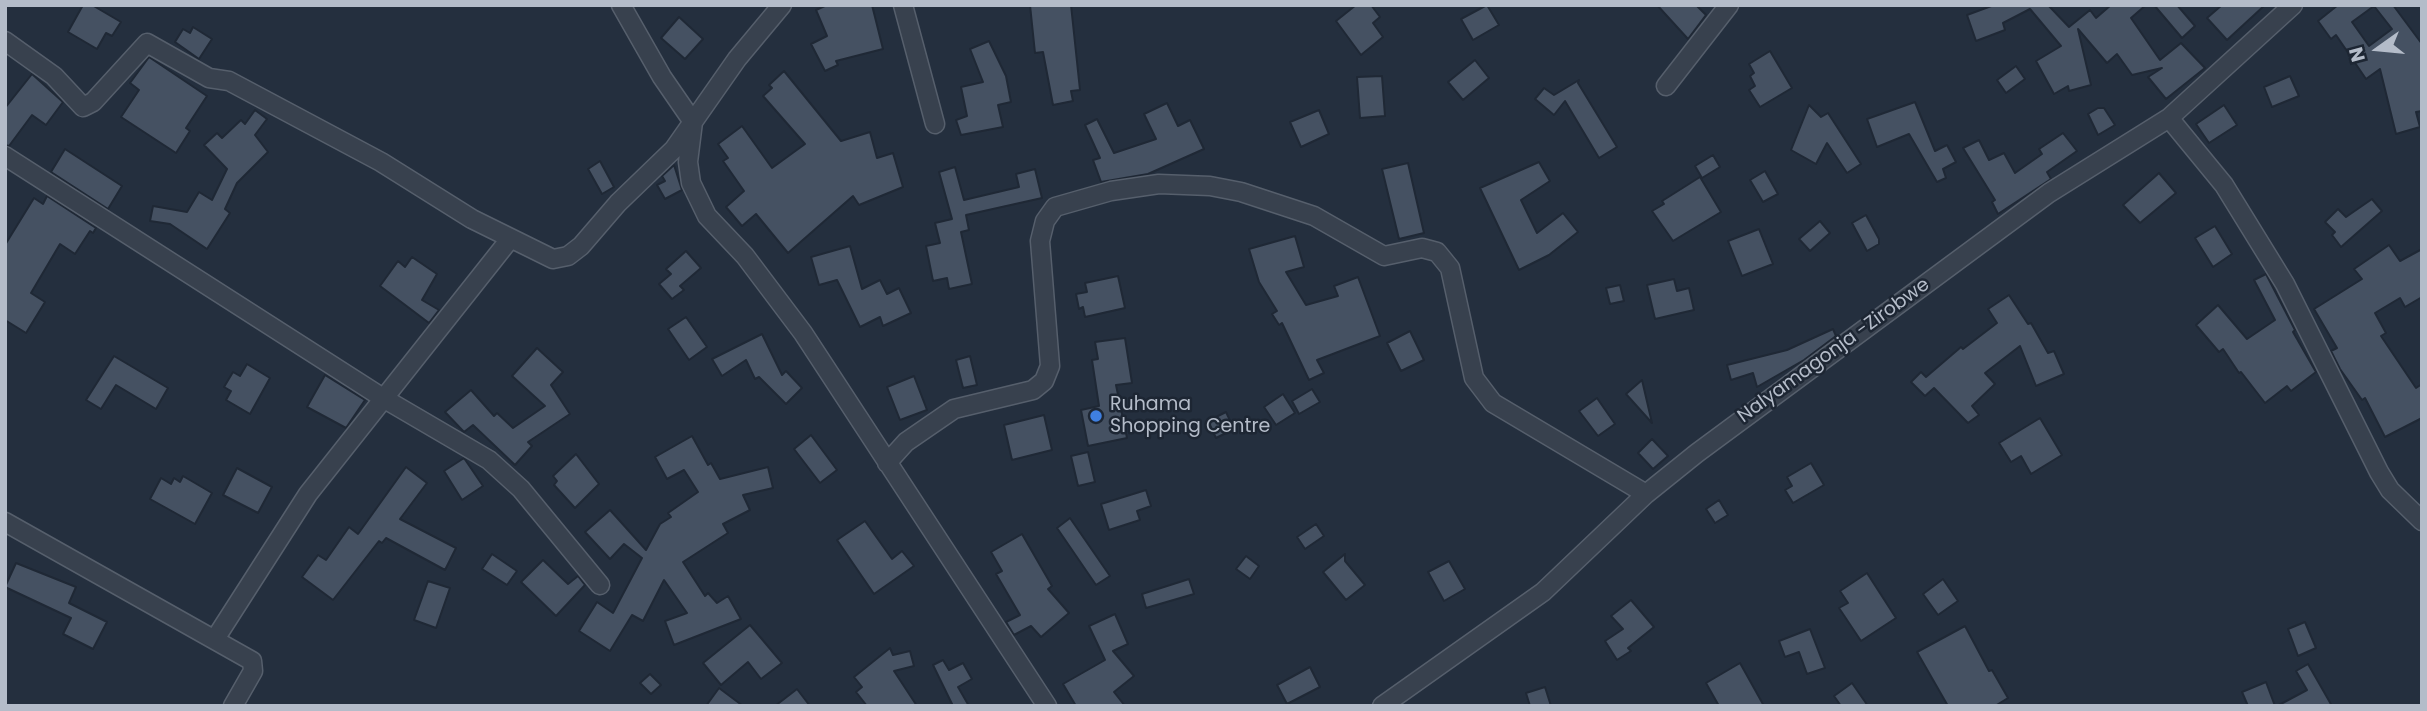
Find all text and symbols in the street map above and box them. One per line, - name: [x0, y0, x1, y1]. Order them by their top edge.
- north arrow: [2343, 14, 2413, 84]
- text: N: [2342, 44, 2372, 65]
- street label: Nalyamagonja -Zirobwe: [1734, 274, 1934, 428]
- place label: Ruhama Shopping Centre: [1110, 394, 1270, 438]
- marker: Ruhama Shopping Centre: [1088, 408, 1104, 424]

